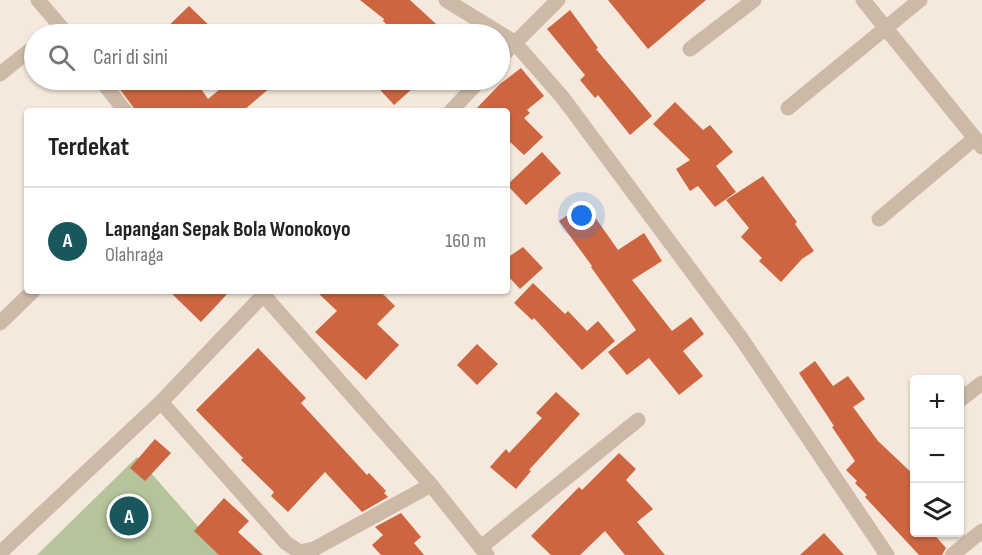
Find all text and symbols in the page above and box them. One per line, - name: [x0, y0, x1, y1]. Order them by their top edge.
- search box: [24, 24, 510, 90]
- icon: search: [45, 41, 78, 74]
- text: Cari di sini: [93, 44, 168, 71]
- text: Terdekat: [48, 132, 129, 163]
- your location: [567, 201, 596, 230]
- text: Lapangan Sepak Bola Wonokoyo: [105, 216, 351, 243]
- text: A: [63, 229, 72, 253]
- text: 160 m: [445, 229, 486, 253]
- text: Olahraga: [105, 243, 163, 267]
- map controls: [910, 375, 964, 537]
- button: +: [910, 375, 964, 429]
- button: −: [910, 429, 964, 483]
- button: layers: [910, 483, 964, 537]
- pin: A: [110, 494, 148, 538]

